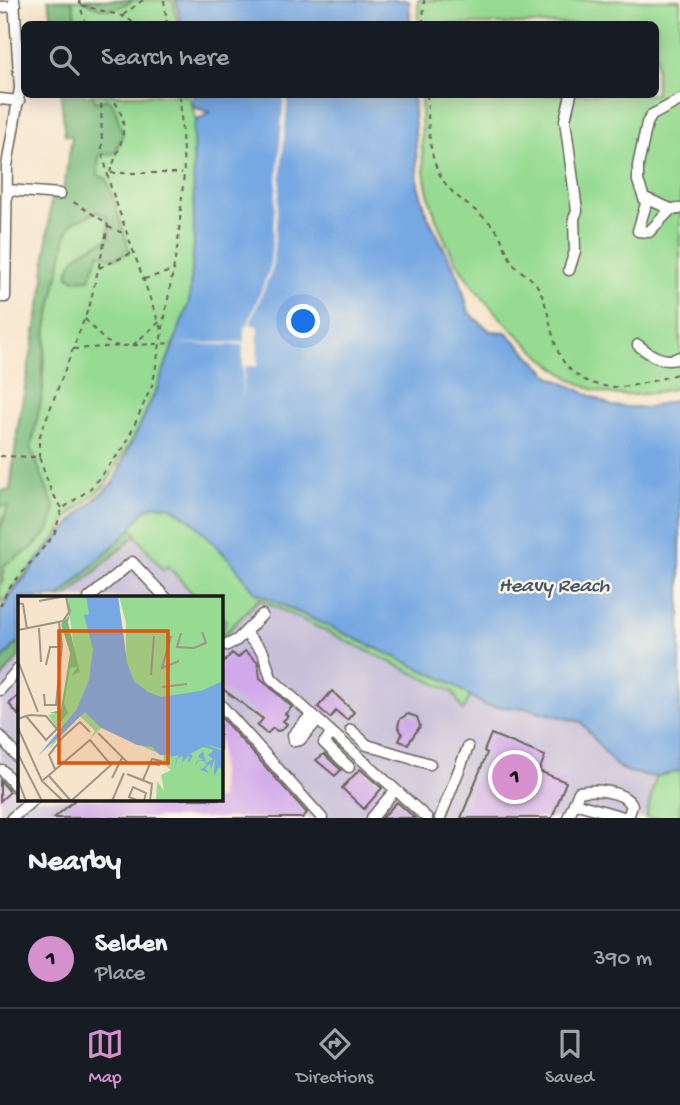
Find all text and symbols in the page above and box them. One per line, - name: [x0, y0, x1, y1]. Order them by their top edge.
- search box: [21, 21, 659, 98]
- icon: search: [45, 41, 83, 79]
- text: Search here: [101, 44, 229, 75]
- your location: [286, 304, 320, 338]
- water label: Heavy Reach: [499, 575, 610, 600]
- inset map: [18, 596, 222, 800]
- pin: 1: [492, 751, 538, 803]
- text: Nearby: [28, 846, 121, 881]
- text: Selden: [95, 930, 167, 961]
- text: 1: [46, 946, 56, 973]
- text: 390 m: [594, 946, 652, 973]
- text: Place: [95, 961, 145, 988]
- tab: Map: [86, 1025, 124, 1090]
- tab: Directions: [296, 1025, 373, 1090]
- tab: Saved: [545, 1025, 594, 1090]

